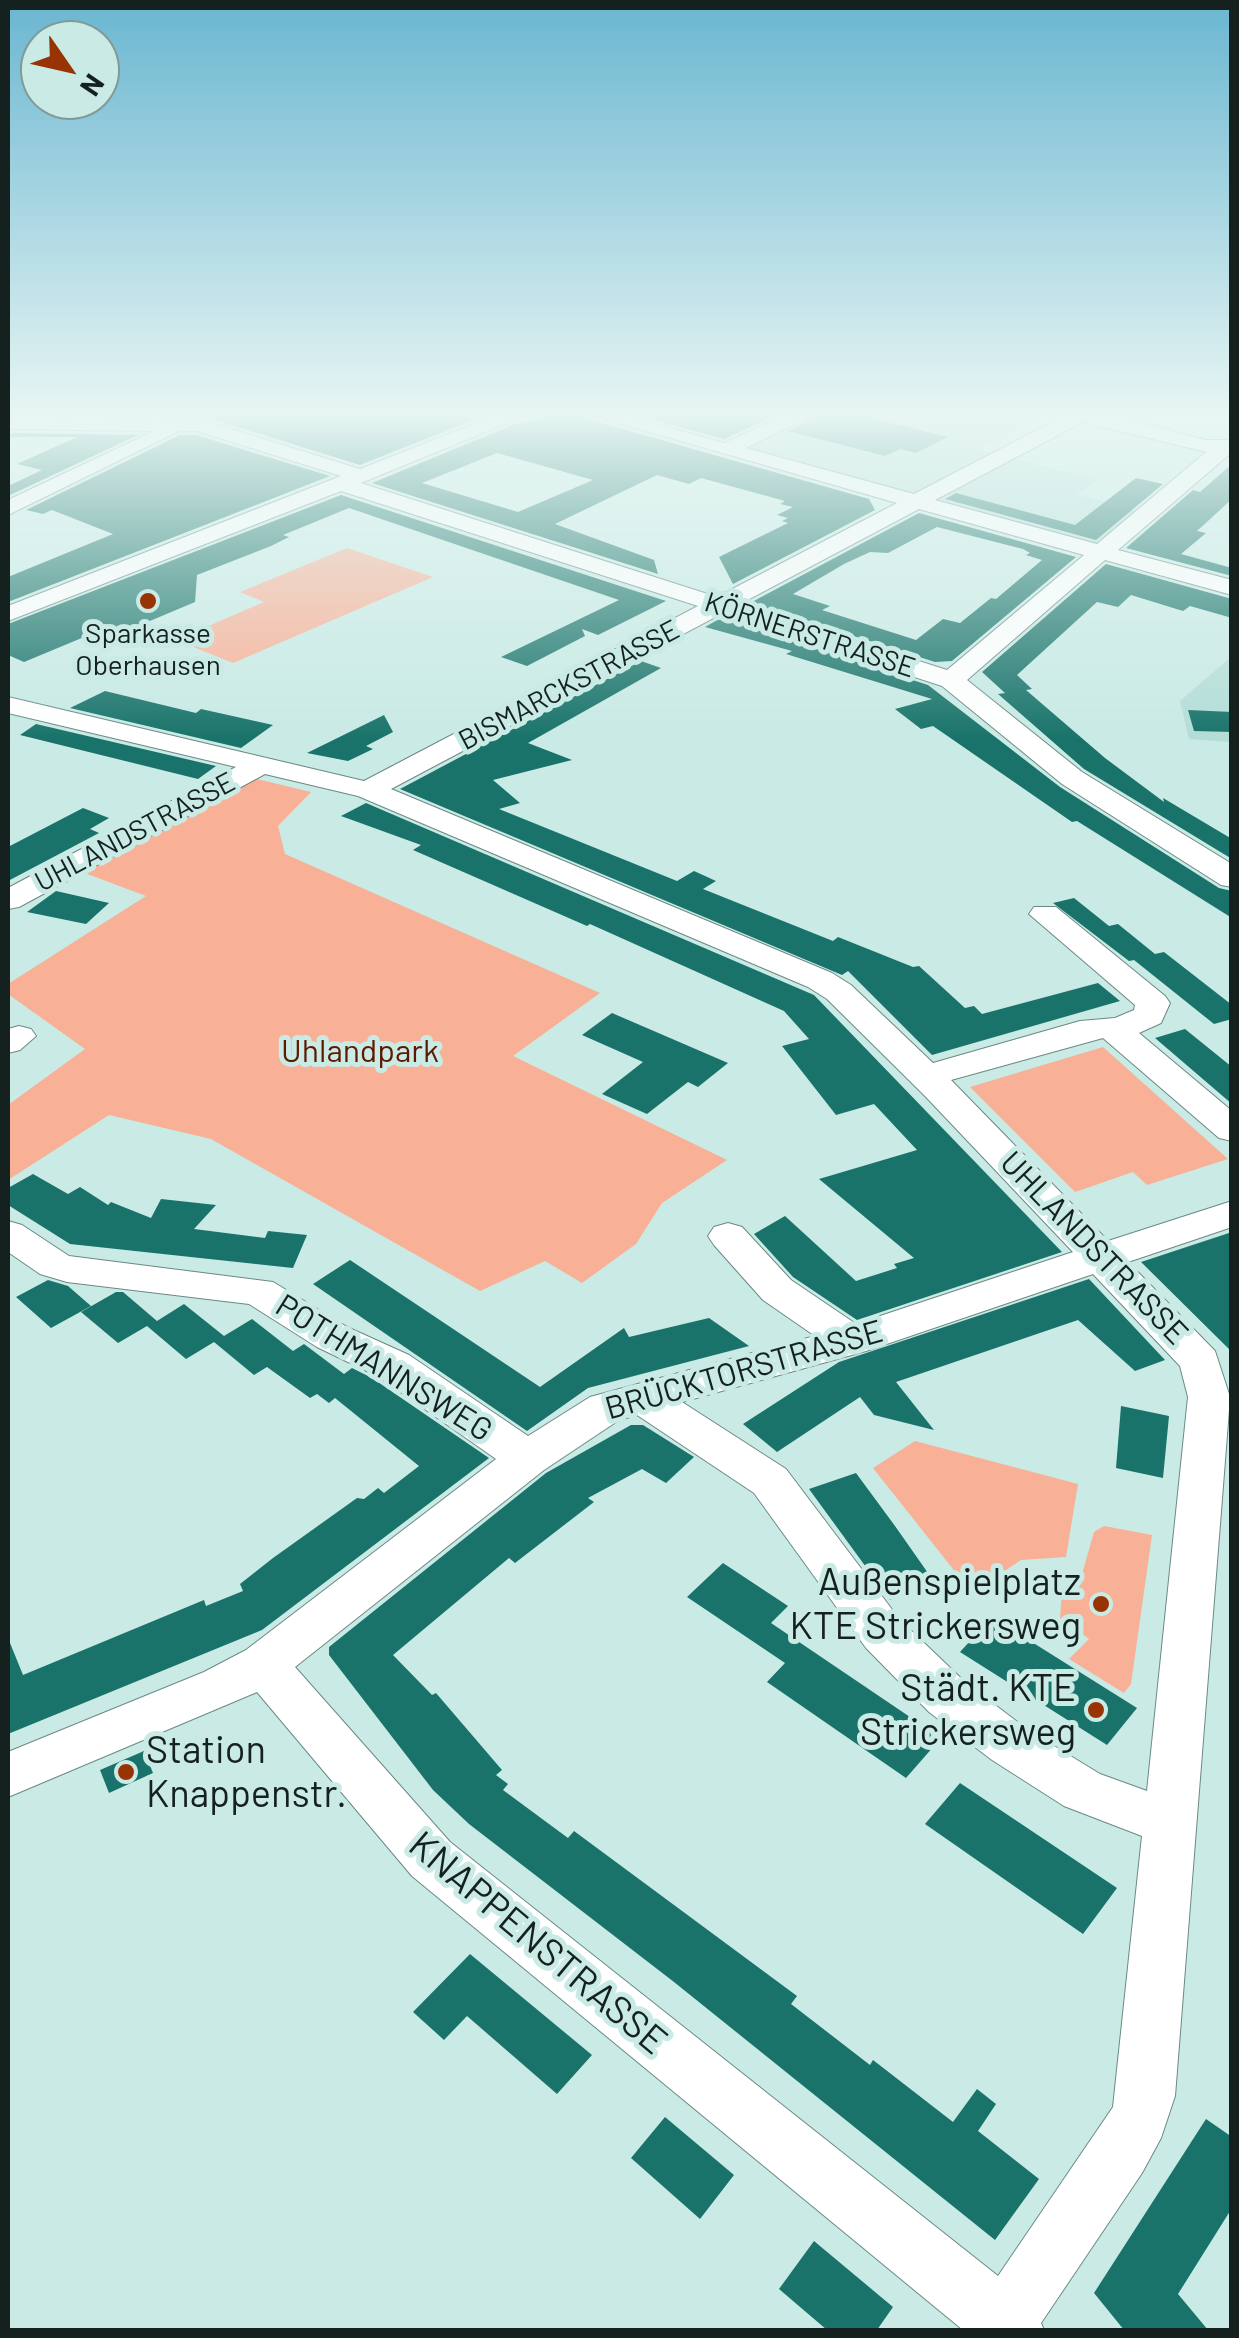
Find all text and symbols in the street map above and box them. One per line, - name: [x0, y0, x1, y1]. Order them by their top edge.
- north arrow: [20, 20, 120, 120]
- text: N: [74, 68, 113, 103]
- street label: KÖRNERSTRASSE: [700, 585, 920, 685]
- marker: Sparkasse Oberhausen: [137, 590, 159, 612]
- street label: BISMARCKSTRASSE: [453, 613, 685, 757]
- place label: Sparkasse Oberhausen: [75, 617, 221, 683]
- street label: UHLANDSTRASSE: [29, 765, 241, 899]
- park label: Uhlandpark: [281, 1032, 439, 1070]
- street label: UHLANDSTRASSE: [992, 1143, 1196, 1353]
- street label: POTHMANNSWEG: [269, 1286, 499, 1450]
- street label: BRÜCKTORSTRASSE: [601, 1312, 887, 1428]
- place label: Außenspielplatz KTE Strickersweg: [790, 1559, 1081, 1648]
- marker: Außenspielplatz KTE Strickersweg: [1090, 1593, 1112, 1615]
- place label: Städt. KTE Strickersweg: [860, 1665, 1076, 1755]
- marker: Städt. KTE Strickersweg: [1085, 1699, 1107, 1721]
- place label: Station Knappenstr.: [146, 1727, 347, 1816]
- marker: Station Knappenstr.: [115, 1761, 137, 1783]
- street label: KNAPPENSTRASSE: [400, 1822, 676, 2064]

